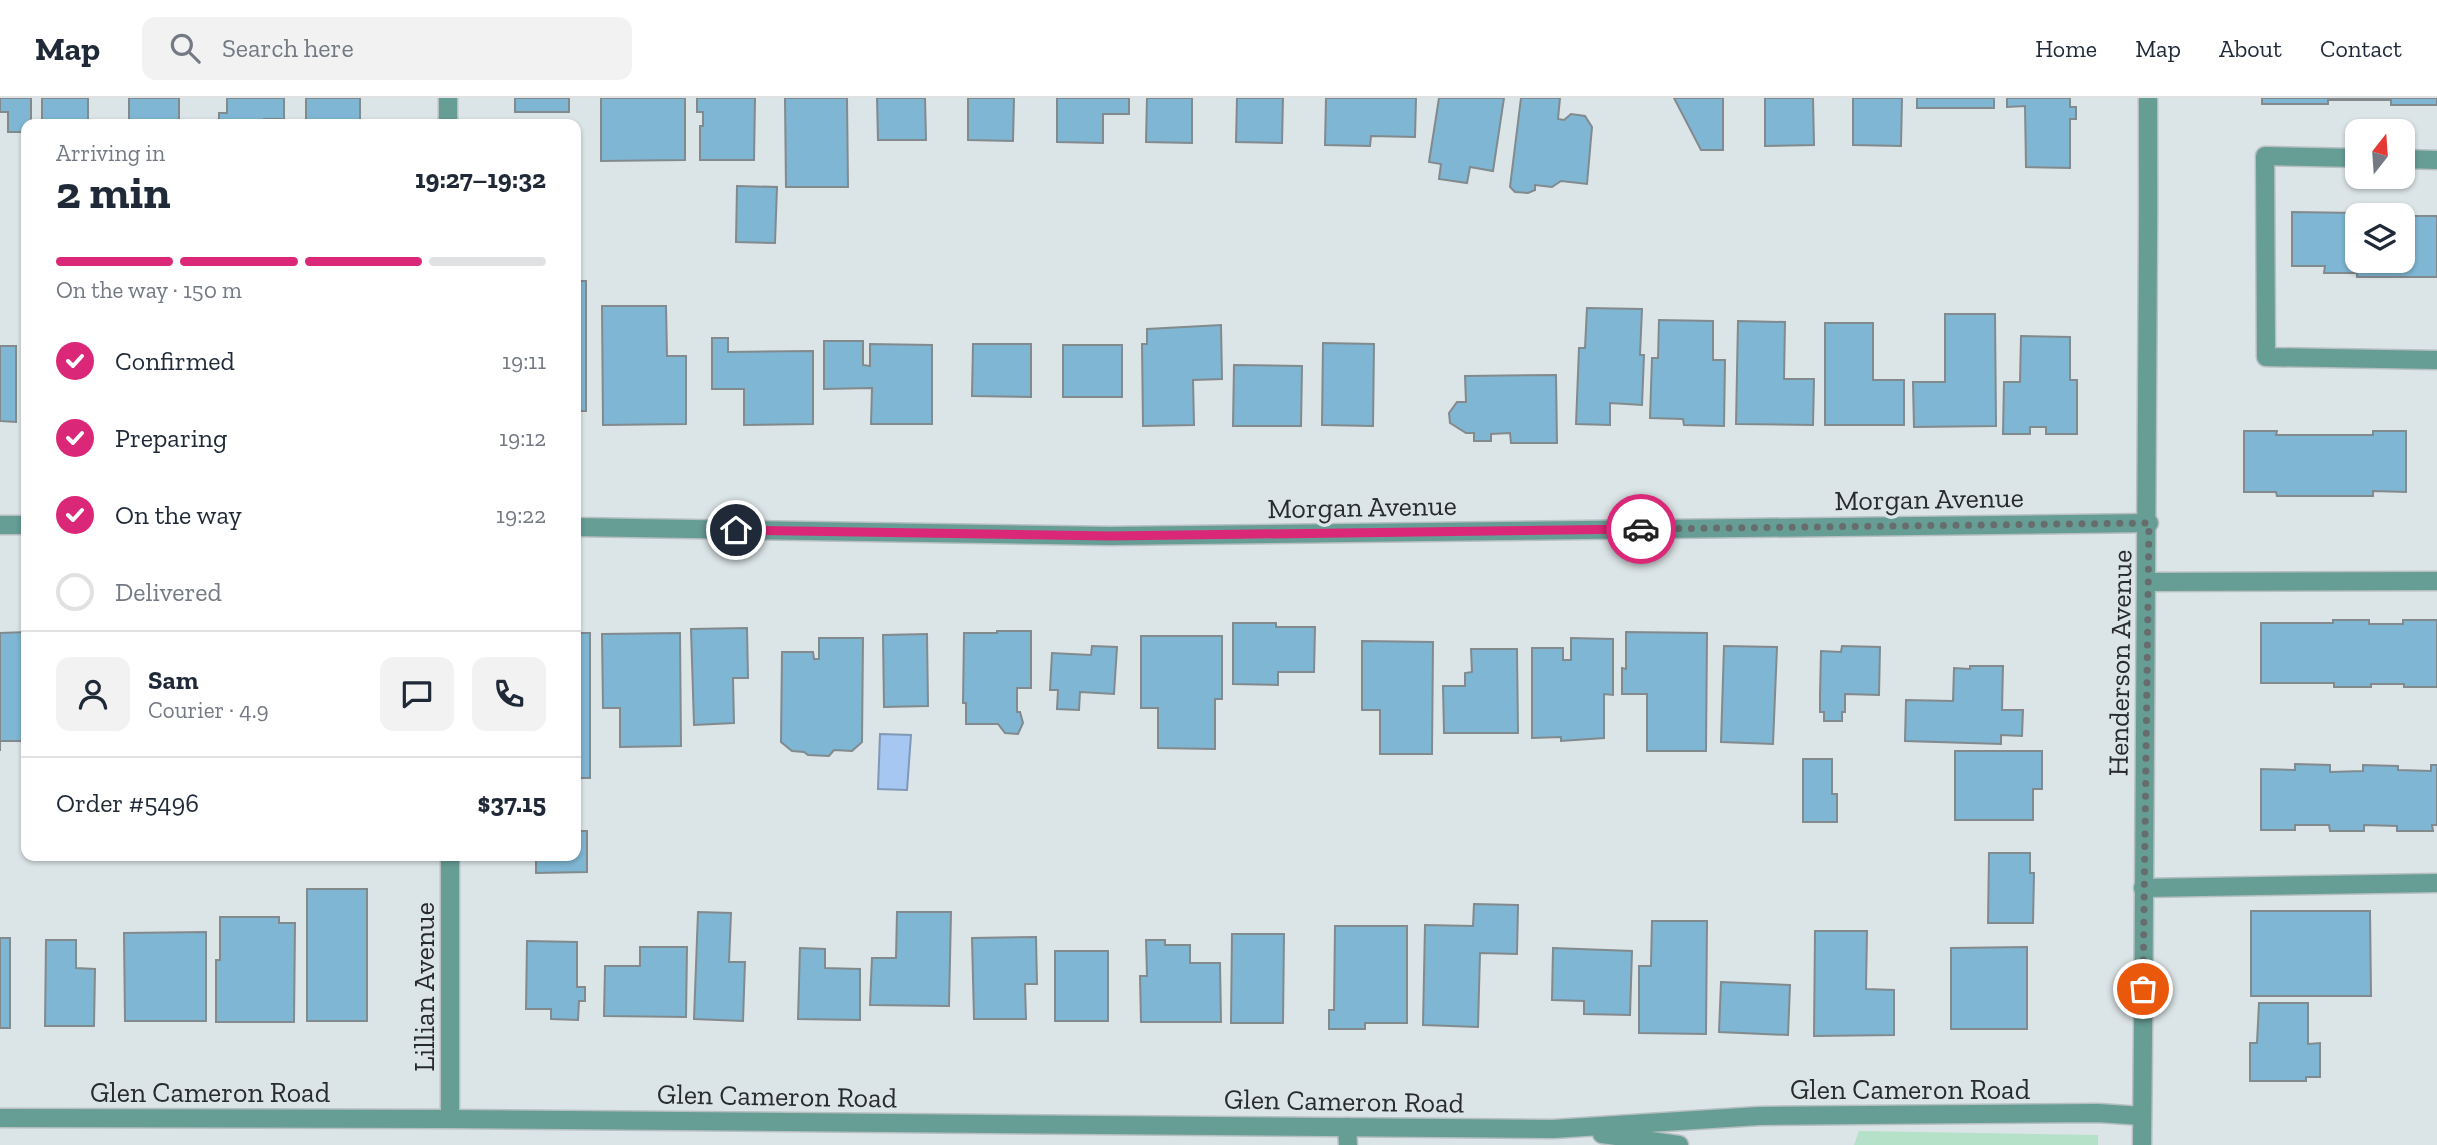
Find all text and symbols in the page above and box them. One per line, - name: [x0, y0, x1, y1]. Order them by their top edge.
- search box: [142, 17, 632, 80]
- text: Map: [35, 29, 100, 68]
- icon: search: [166, 29, 204, 67]
- text: Search here: [222, 32, 354, 64]
- text: Home: [2035, 34, 2097, 63]
- text: Map: [2135, 34, 2181, 63]
- text: About: [2219, 34, 2282, 63]
- text: Contact: [2320, 34, 2402, 63]
- north arrow: [2345, 119, 2415, 189]
- map controls: [2345, 119, 2415, 273]
- text: Arriving in: [56, 139, 165, 167]
- text: 19:27–19:32: [415, 163, 546, 195]
- text: 2 min: [56, 165, 171, 220]
- button: layers: [2345, 203, 2415, 273]
- text: On the way · 150 m: [56, 276, 242, 304]
- icon: check: [56, 342, 94, 380]
- text: Confirmed: [115, 345, 235, 377]
- text: 19:11: [502, 347, 546, 375]
- icon: check: [56, 419, 94, 457]
- text: Preparing: [115, 422, 227, 454]
- text: 19:12: [499, 424, 546, 452]
- street label: Morgan Avenue: [1834, 481, 2024, 517]
- street label: Morgan Avenue: [1267, 489, 1457, 525]
- courier: [1606, 494, 1676, 564]
- icon: check: [56, 496, 94, 534]
- text: On the way: [115, 499, 242, 531]
- pin: [706, 500, 766, 560]
- text: 19:22: [496, 501, 546, 529]
- icon: car: [1622, 510, 1660, 548]
- icon: home: [717, 511, 755, 549]
- street label: Henderson Avenue: [2102, 549, 2138, 777]
- text: Delivered: [115, 576, 222, 608]
- button: person: [56, 657, 130, 731]
- button: chat: [380, 657, 454, 731]
- button: phone: [472, 657, 546, 731]
- text: Sam: [148, 664, 198, 696]
- text: Courier · 4.9: [148, 696, 269, 724]
- text: Order #5496: [56, 787, 199, 819]
- text: $37.15: [477, 787, 546, 819]
- street label: Lillian Avenue: [408, 902, 441, 1072]
- pin: [2113, 959, 2173, 1019]
- icon: bag: [2124, 970, 2162, 1008]
- street label: Glen Cameron Road: [1790, 1073, 2030, 1106]
- street label: Glen Cameron Road: [90, 1076, 330, 1109]
- street label: Glen Cameron Road: [657, 1077, 897, 1115]
- street label: Glen Cameron Road: [1224, 1082, 1464, 1120]

